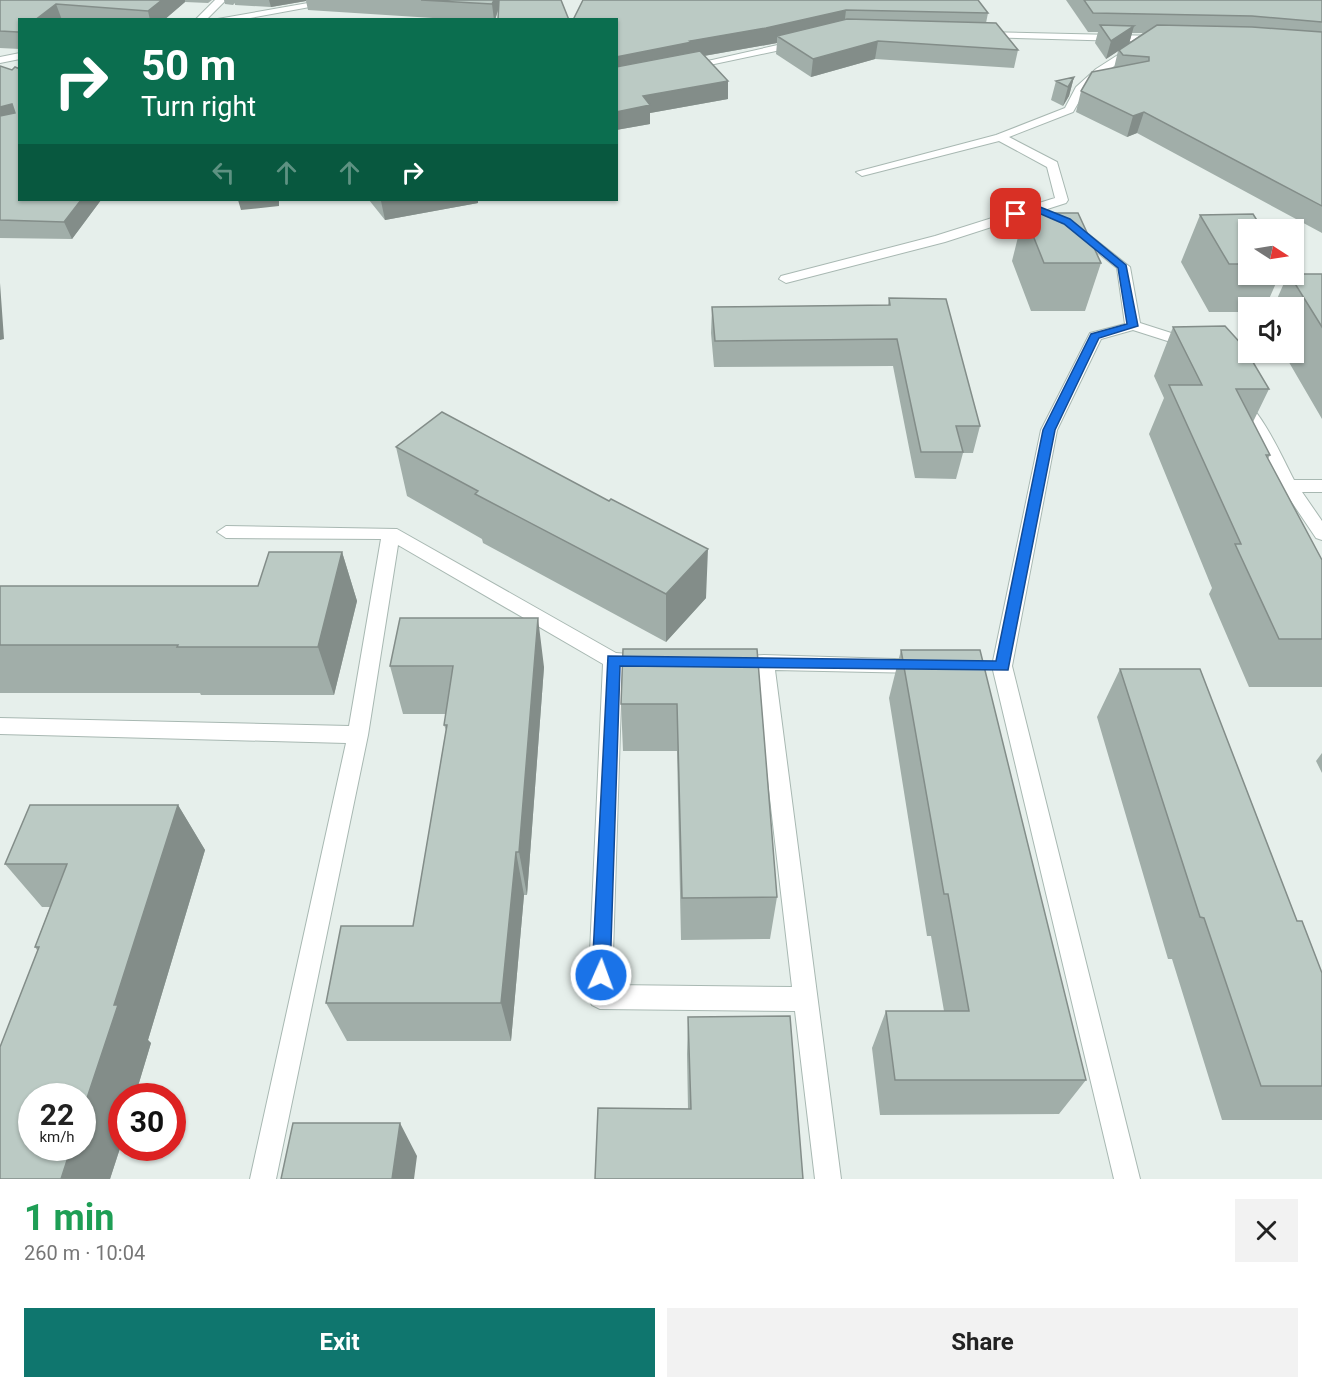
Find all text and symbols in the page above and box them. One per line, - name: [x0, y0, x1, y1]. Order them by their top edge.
- text: 50 m: [141, 41, 236, 90]
- icon: right: [42, 42, 120, 120]
- text: Turn right: [141, 91, 256, 123]
- icon: left: [207, 156, 240, 189]
- icon: ahead: [270, 156, 303, 189]
- icon: ahead: [333, 156, 366, 189]
- icon: right: [396, 156, 429, 189]
- pin: [990, 188, 1041, 239]
- icon: arrive: [999, 197, 1032, 230]
- north arrow: [1238, 219, 1304, 285]
- map controls: [1238, 219, 1304, 363]
- button: sound: [1238, 297, 1304, 363]
- position arrow: [569, 943, 633, 1007]
- speed limit sign: 30: [108, 1083, 186, 1161]
- text: 22: [40, 1097, 74, 1132]
- text: km/h: [39, 1128, 75, 1146]
- text: 1 min: [24, 1197, 115, 1239]
- button: close: [1235, 1199, 1298, 1262]
- text: 260 m · 10:04: [24, 1241, 145, 1265]
- button: Exit: [24, 1308, 655, 1377]
- button: Share: [667, 1308, 1298, 1377]

